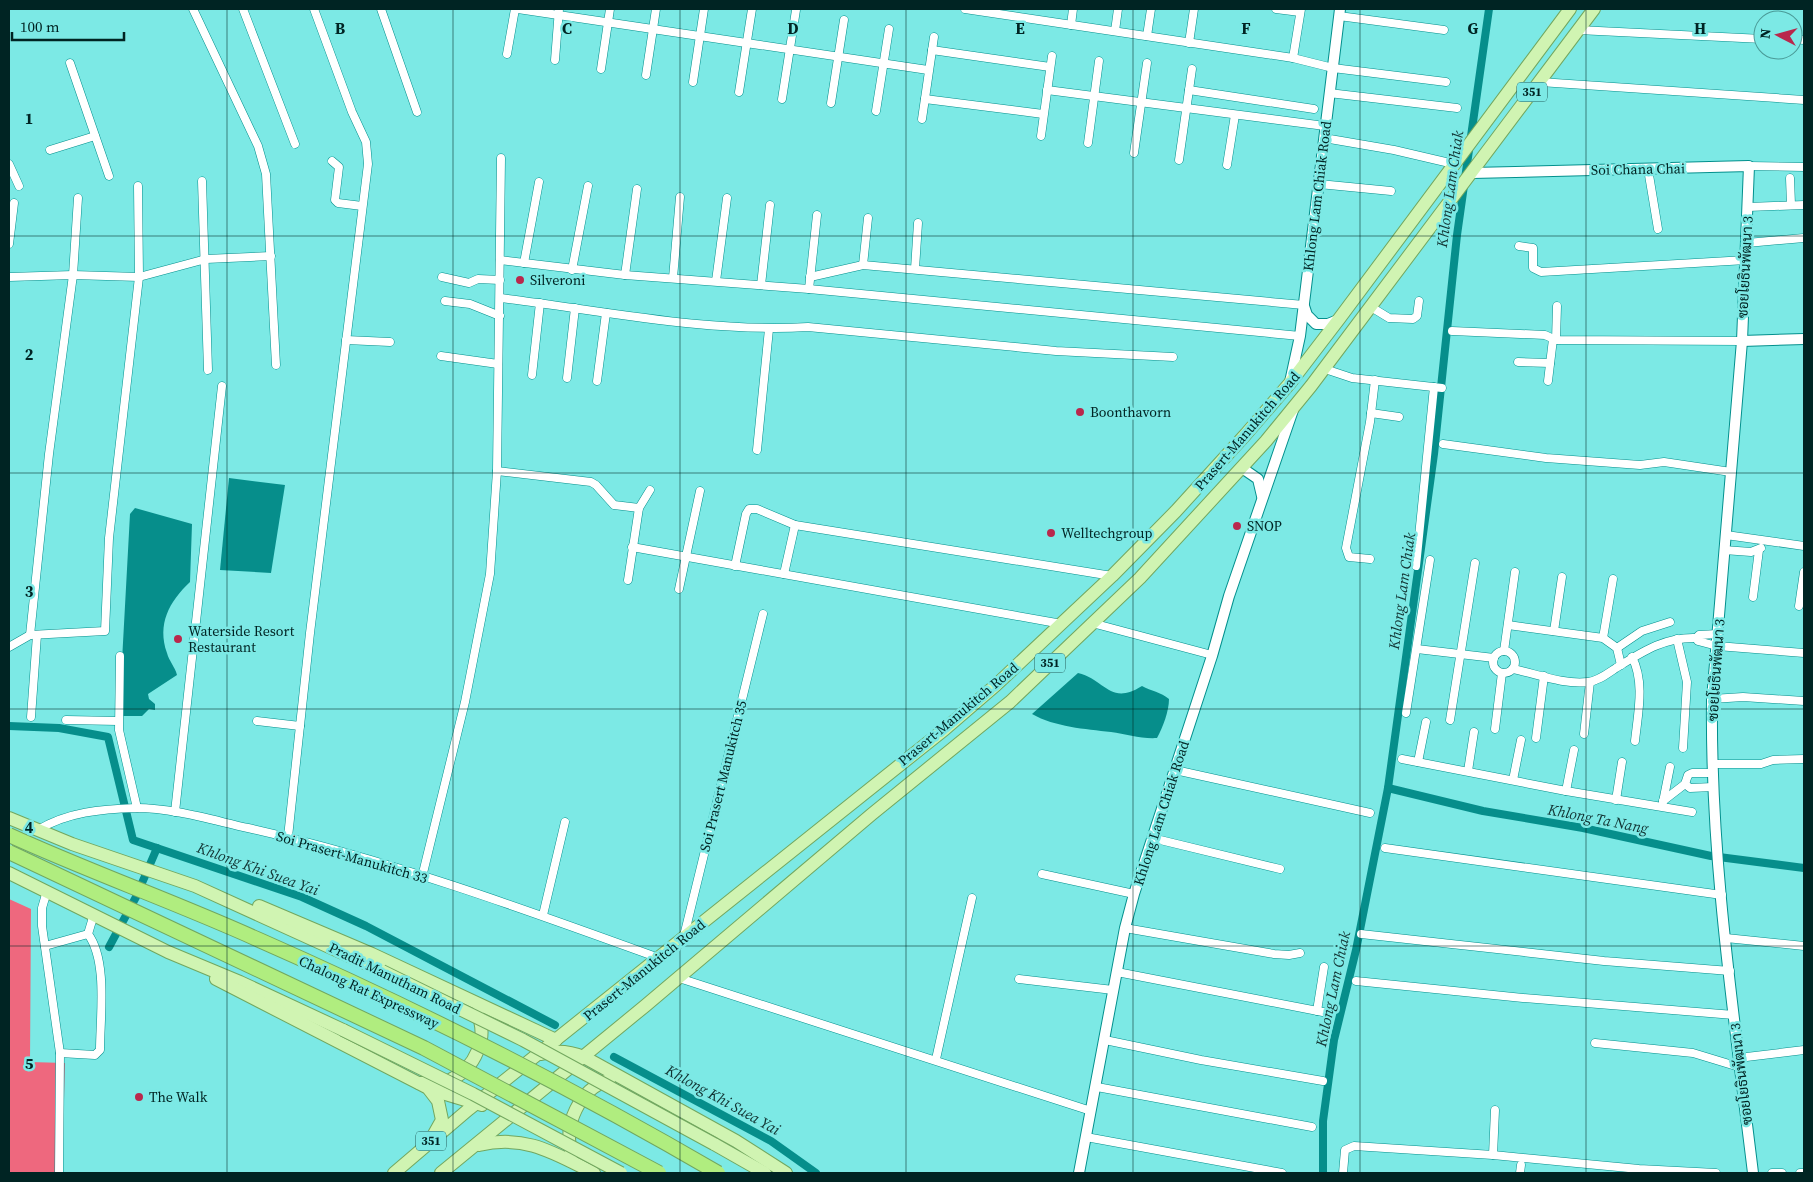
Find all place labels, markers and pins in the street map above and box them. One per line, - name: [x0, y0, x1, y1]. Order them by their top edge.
- place label: Silveroni: [530, 270, 585, 290]
- marker: Silveroni: [514, 274, 526, 286]
- place label: Boonthavorn: [1090, 402, 1172, 422]
- marker: Boonthavorn: [1074, 406, 1086, 418]
- place label: SNOP: [1247, 516, 1282, 536]
- marker: SNOP: [1231, 520, 1243, 532]
- place label: Welltechgroup: [1061, 523, 1152, 543]
- marker: Welltechgroup: [1045, 527, 1057, 539]
- place label: Waterside Resort Restaurant: [188, 621, 295, 657]
- marker: Waterside Resort Restaurant: [172, 633, 184, 645]
- place label: The Walk: [149, 1087, 208, 1107]
- marker: The Walk: [133, 1091, 145, 1103]

